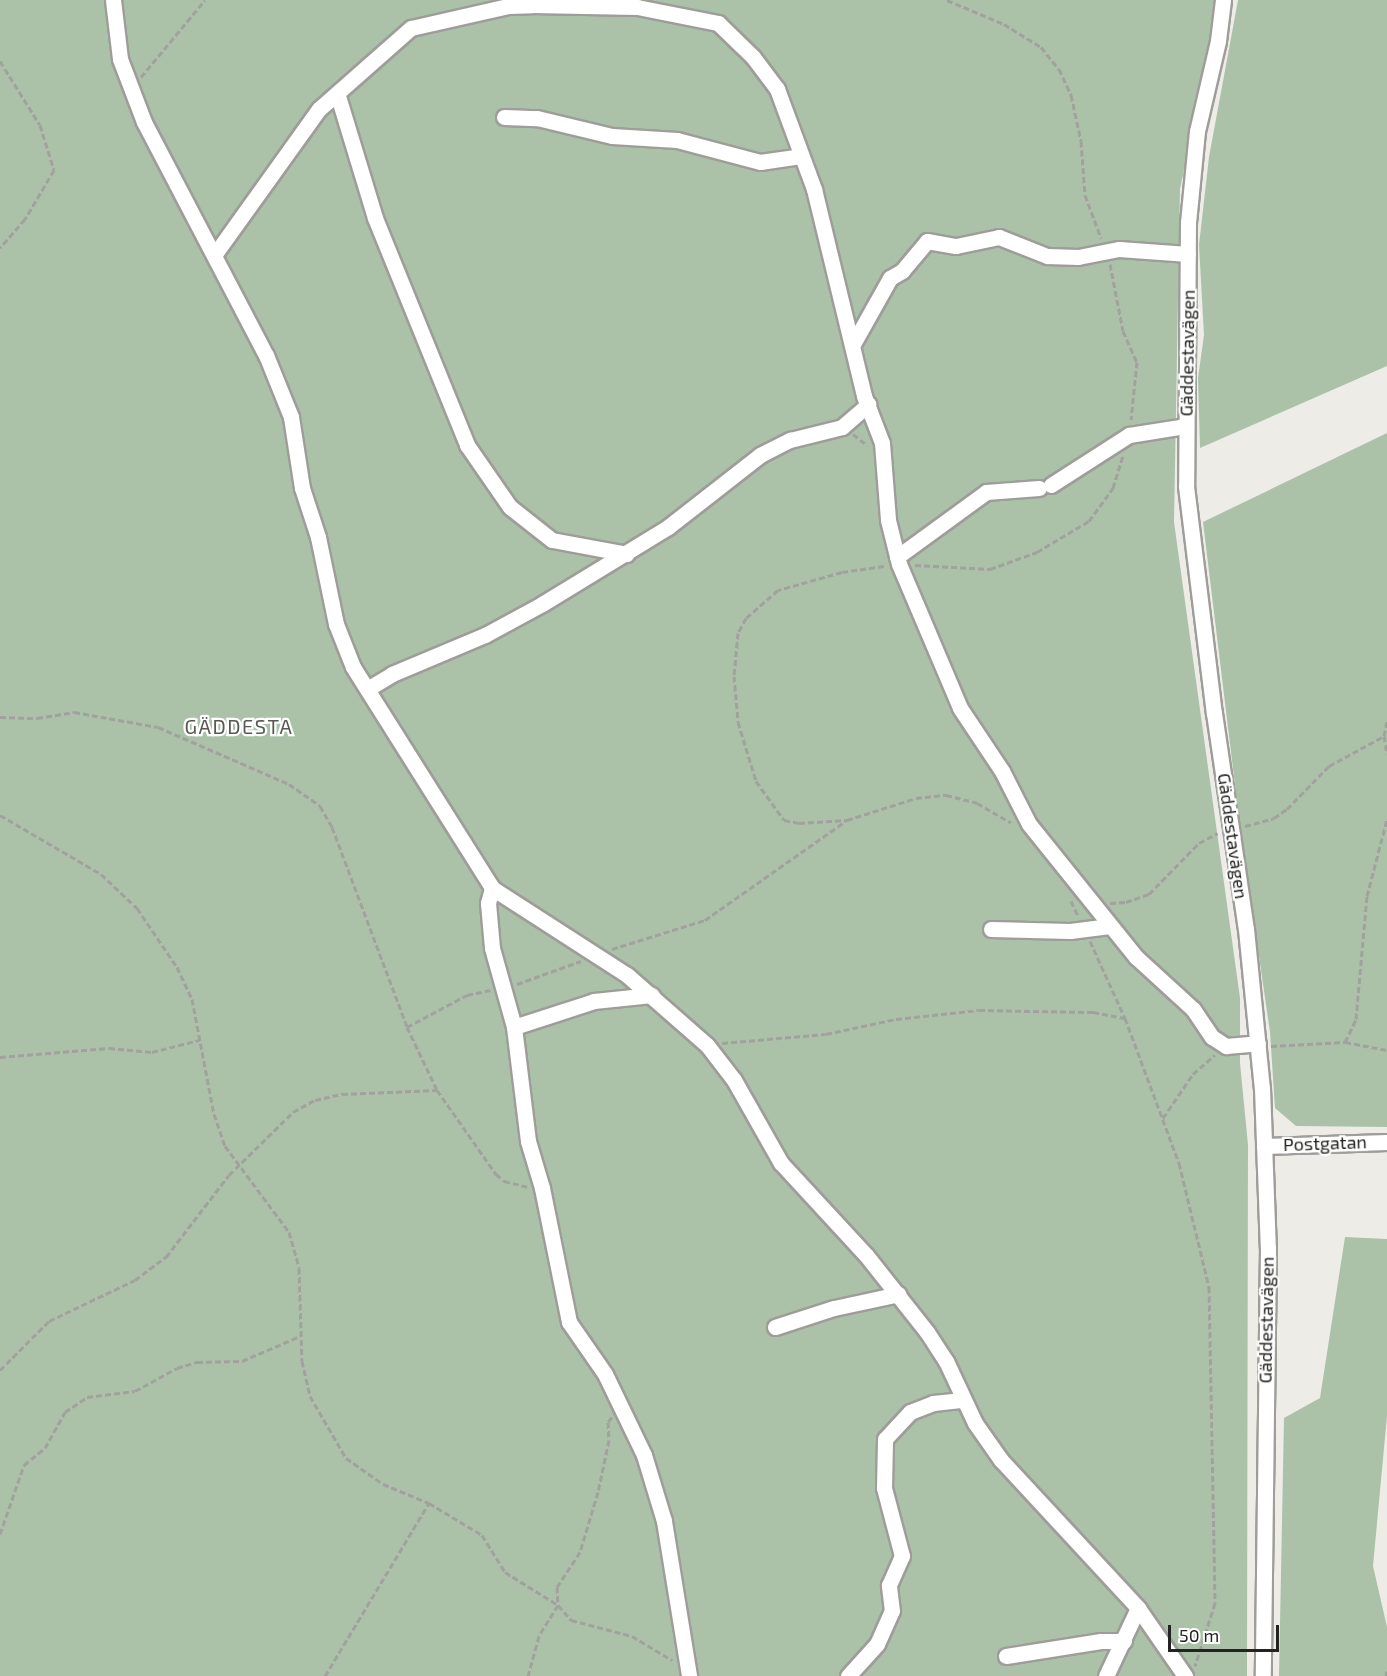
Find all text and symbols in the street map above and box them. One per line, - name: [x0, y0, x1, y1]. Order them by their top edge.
- street label: Gäddestavägen: [1175, 289, 1199, 417]
- district label: GÄDDESTA: [185, 714, 293, 738]
- street label: Gäddestavägen: [1213, 772, 1253, 900]
- street label: Postgatan: [1283, 1131, 1367, 1155]
- street label: Gäddestavägen: [1254, 1256, 1278, 1384]
- scale bar: [1171, 1613, 1282, 1651]
- text: 50 m: [1179, 1624, 1219, 1646]

